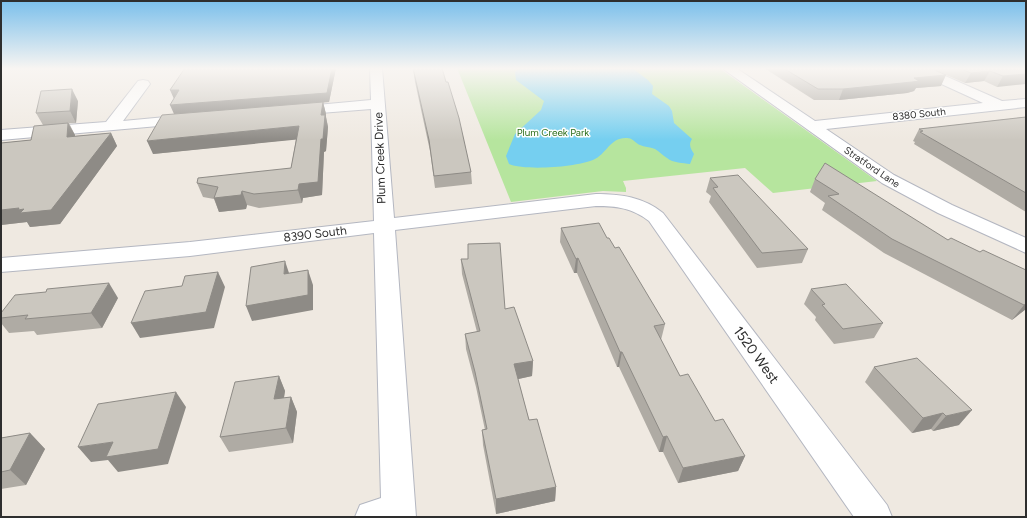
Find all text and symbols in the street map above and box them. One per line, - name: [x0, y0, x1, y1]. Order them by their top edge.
- street label: 8380 South: [892, 105, 947, 123]
- street label: Plum Creek Drive: [371, 111, 389, 204]
- park label: Plum Creek Park: [517, 126, 589, 139]
- street label: Stratford Lane: [842, 144, 903, 191]
- street label: 8390 South: [283, 223, 348, 245]
- street label: 1520 West: [730, 323, 782, 387]

